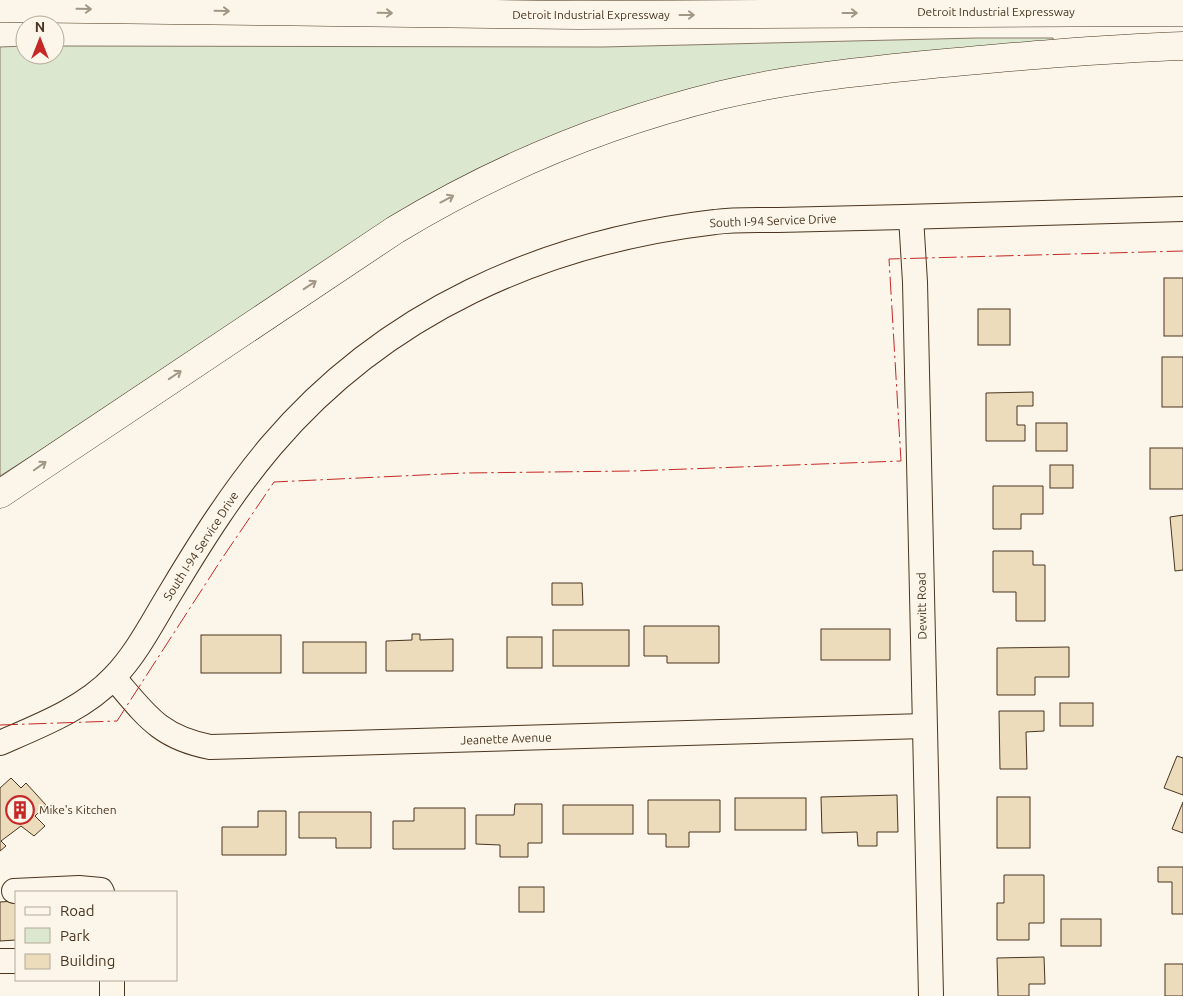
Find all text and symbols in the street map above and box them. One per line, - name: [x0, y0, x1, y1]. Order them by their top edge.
- one-way arrow: [75, 4, 91, 14]
- street label: Detroit Industrial Expressway: [917, 5, 1075, 18]
- one-way arrow: [214, 6, 230, 16]
- one-way arrow: [376, 8, 393, 18]
- street label: Detroit Industrial Expressway: [512, 8, 670, 21]
- one-way arrow: [842, 9, 858, 18]
- one-way arrow: [679, 10, 695, 20]
- north arrow: [15, 15, 65, 65]
- text: N: [35, 19, 45, 35]
- one-way arrow: [440, 194, 455, 204]
- street label: South I-94 Service Drive: [709, 212, 837, 229]
- one-way arrow: [303, 280, 317, 290]
- one-way arrow: [168, 370, 182, 381]
- one-way arrow: [33, 461, 47, 471]
- street label: South I-94 Service Drive: [161, 489, 241, 603]
- street label: Dewitt Road: [914, 572, 929, 640]
- street label: Jeanette Avenue: [460, 730, 552, 747]
- building icon: Mike's Kitchen: [5, 795, 35, 825]
- place label: Mike's Kitchen: [39, 803, 117, 816]
- legend: [15, 891, 178, 981]
- text: Road: [60, 902, 95, 919]
- text: Park: [60, 927, 90, 944]
- text: Building: [60, 952, 115, 969]

